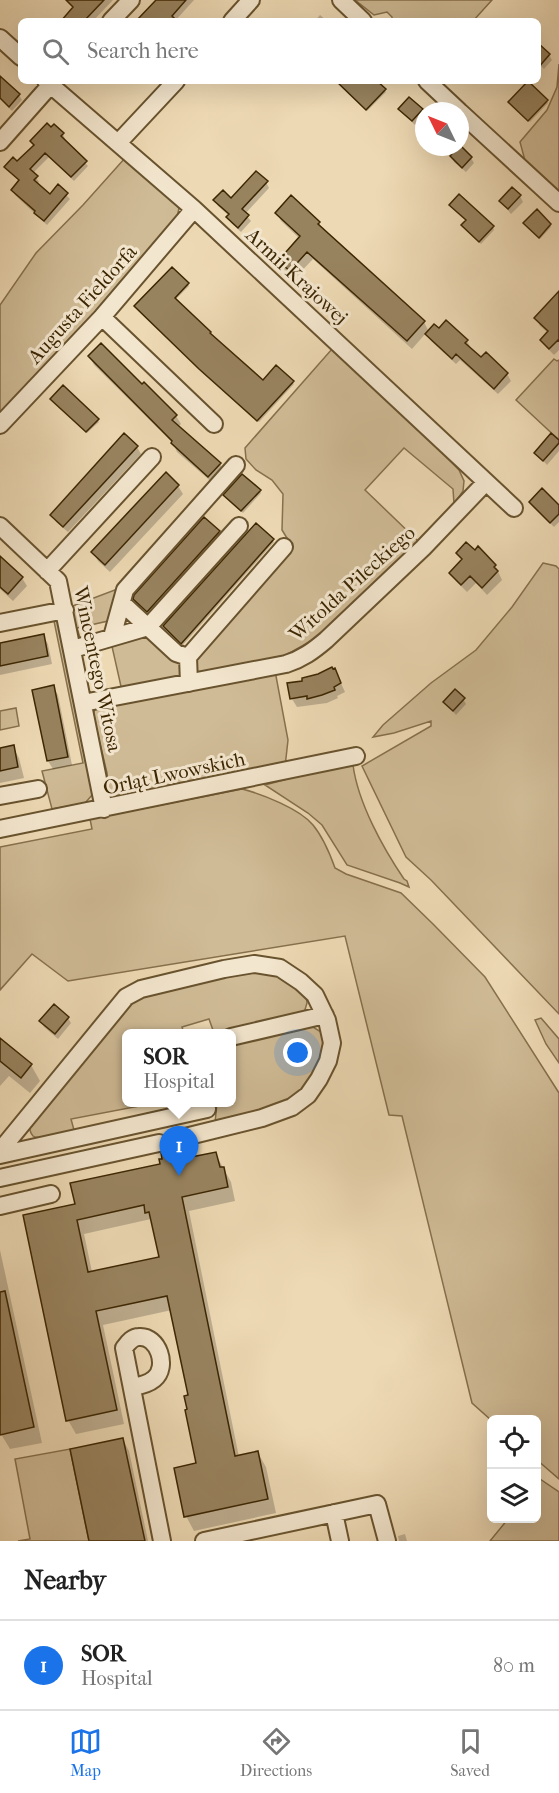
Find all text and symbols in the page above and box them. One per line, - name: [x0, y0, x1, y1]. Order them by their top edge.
- search box: [18, 18, 541, 84]
- icon: search: [39, 35, 72, 68]
- text: Search here: [87, 38, 199, 64]
- north arrow: [415, 102, 469, 156]
- street label: Armii Krajowej: [240, 223, 352, 329]
- street label: Augusta Fieldorfa: [22, 240, 142, 369]
- street label: Witolda Pileckiego: [284, 521, 420, 646]
- street label: Wincentego Witosa: [69, 583, 126, 755]
- street label: Orląt Lwowskich: [101, 747, 248, 800]
- popup: [122, 1029, 236, 1107]
- your location: [283, 1038, 312, 1067]
- text: SOR: [143, 1044, 188, 1070]
- text: Hospital: [143, 1070, 215, 1093]
- pin: 1: [160, 1126, 198, 1176]
- map controls: [487, 1415, 541, 1523]
- button: locate: [487, 1415, 541, 1469]
- button: layers: [487, 1469, 541, 1523]
- text: Nearby: [24, 1565, 106, 1596]
- text: SOR: [81, 1641, 126, 1667]
- text: 1: [40, 1654, 47, 1677]
- text: 80 m: [493, 1654, 535, 1677]
- text: Hospital: [81, 1667, 153, 1690]
- tab: Map: [69, 1725, 102, 1780]
- tab: Directions: [240, 1725, 312, 1780]
- tab: Saved: [450, 1725, 490, 1780]

